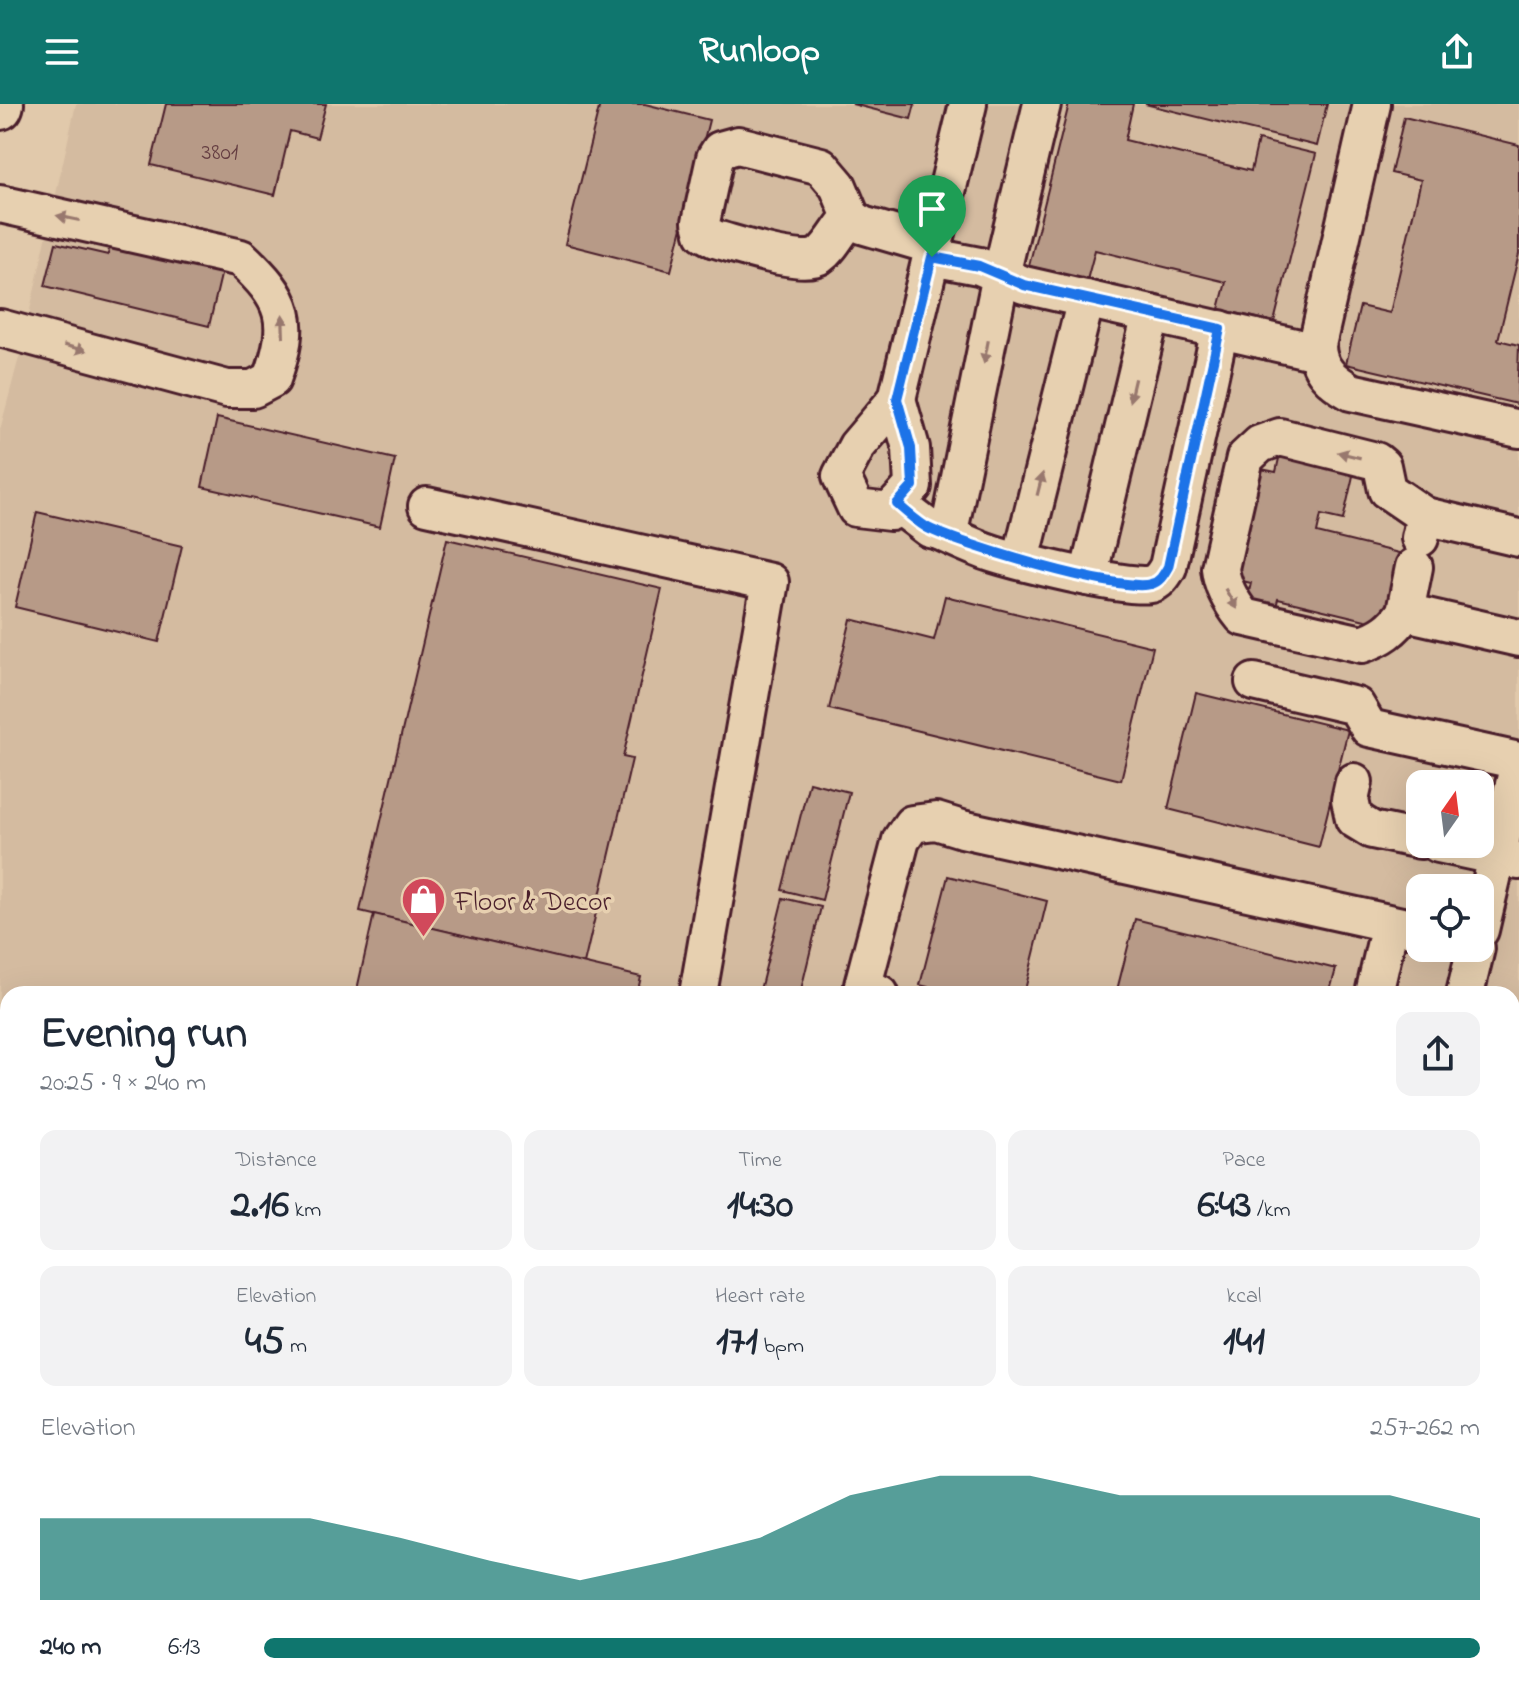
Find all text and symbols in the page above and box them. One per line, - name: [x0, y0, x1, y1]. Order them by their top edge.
- text: Runloop: [699, 26, 820, 79]
- icon: menu: [40, 30, 84, 74]
- icon: share: [1435, 30, 1479, 74]
- house number: 3801: [202, 136, 239, 171]
- pin: [898, 175, 966, 257]
- icon: arrive: [910, 187, 954, 231]
- one-way arrow: [56, 211, 81, 224]
- one-way arrow: [276, 312, 289, 338]
- one-way arrow: [979, 340, 992, 365]
- one-way arrow: [63, 342, 88, 354]
- one-way arrow: [1126, 378, 1138, 403]
- one-way arrow: [1337, 448, 1362, 460]
- one-way arrow: [1034, 472, 1047, 497]
- one-way arrow: [1224, 588, 1238, 610]
- north arrow: [1406, 770, 1494, 858]
- map controls: [1406, 770, 1494, 962]
- button: locate: [1406, 874, 1494, 962]
- shop icon: Floor & Decor: [400, 876, 448, 939]
- place label: Floor & Decor: [454, 883, 612, 924]
- text: Evening run: [40, 1003, 247, 1067]
- button: share: [1396, 1012, 1480, 1096]
- text: 20:25 · 9 × 240 m: [40, 1065, 206, 1103]
- text: Distance: [235, 1145, 317, 1177]
- text: Time: [738, 1145, 782, 1177]
- text: Pace: [1223, 1145, 1265, 1177]
- text: 2.16: [231, 1177, 289, 1236]
- text: 14:30: [727, 1177, 793, 1236]
- text: 6:43: [1197, 1177, 1251, 1236]
- text: km: [289, 1195, 321, 1227]
- text: /km: [1251, 1195, 1291, 1227]
- text: Elevation: [236, 1281, 316, 1313]
- text: Heart rate: [715, 1281, 805, 1313]
- text: kcal: [1227, 1281, 1261, 1313]
- text: 45: [245, 1313, 284, 1372]
- text: 171: [716, 1313, 758, 1372]
- text: 141: [1223, 1313, 1265, 1372]
- text: m: [284, 1331, 307, 1363]
- text: bpm: [758, 1331, 804, 1363]
- text: Elevation: [40, 1410, 136, 1448]
- text: 257–262 m: [1370, 1410, 1480, 1448]
- text: 240 m: [40, 1629, 102, 1667]
- text: 6:13: [168, 1629, 201, 1667]

